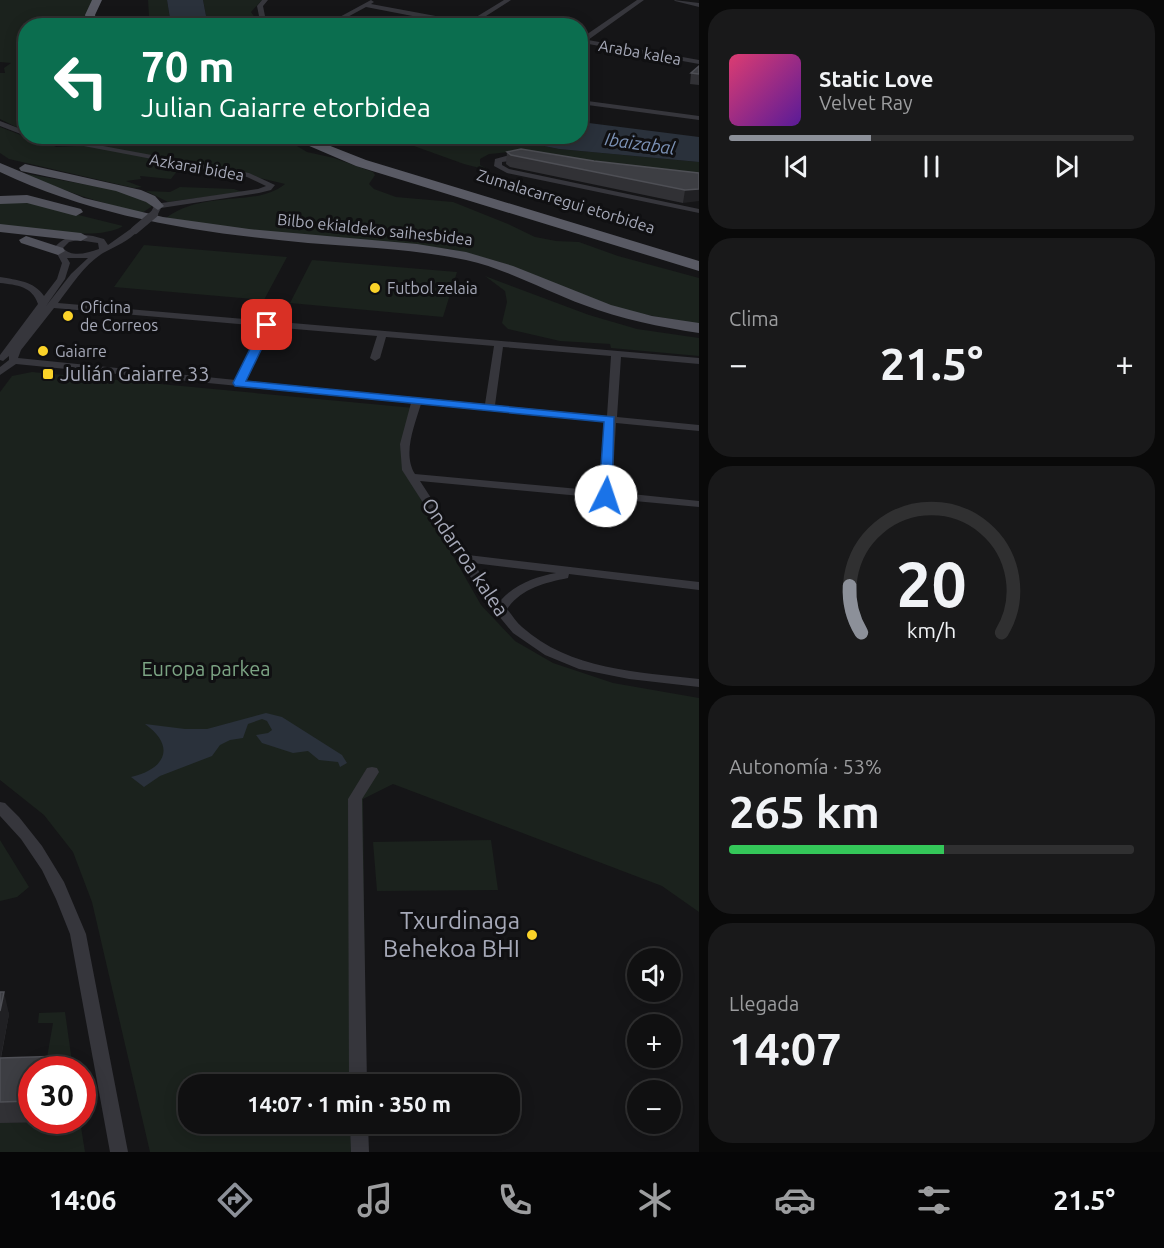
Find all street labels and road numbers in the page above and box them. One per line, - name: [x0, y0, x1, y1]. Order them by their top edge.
- street label: Araba kalea: [597, 36, 683, 68]
- street label: Azkarai bidea: [148, 150, 246, 184]
- street label: Zumalacarregui etorbidea: [475, 165, 657, 237]
- street label: Bilbo ekialdeko saihesbidea: [276, 210, 474, 248]
- street label: Ondarroa kalea: [417, 493, 513, 620]

